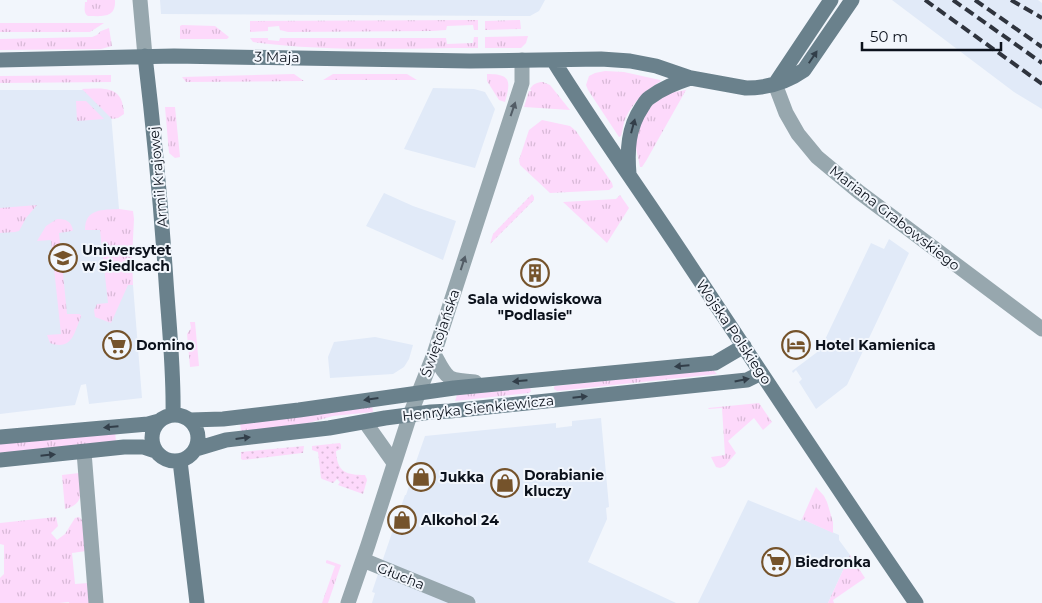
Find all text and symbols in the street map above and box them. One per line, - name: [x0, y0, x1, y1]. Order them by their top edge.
- scale bar: [862, 20, 1001, 52]
- text: 50 m: [870, 27, 908, 46]
- street label: 3 Maja: [254, 48, 300, 66]
- one-way arrow: [808, 50, 818, 64]
- one-way arrow: [510, 101, 518, 116]
- one-way arrow: [629, 119, 637, 134]
- street label: Armii Krajowej: [145, 126, 171, 228]
- street label: Mariana Grabowskiego: [826, 161, 964, 275]
- place label: Uniwersytet w Siedlcach: [82, 241, 171, 275]
- school or university icon: Uniwersytet w Siedlcach: [48, 243, 78, 273]
- one-way arrow: [459, 255, 467, 270]
- building icon: Sala widowiskowa "Podlasie": [520, 258, 550, 288]
- street label: Wojska Polskiego: [692, 276, 776, 388]
- street label: Świętojańska: [417, 287, 463, 379]
- place label: Sala widowiskowa "Podlasie": [468, 290, 602, 324]
- supermarket icon: Domino: [102, 330, 132, 360]
- hotel icon: Hotel Kamienica: [781, 330, 811, 360]
- place label: Domino: [136, 336, 195, 354]
- place label: Hotel Kamienica: [815, 336, 936, 354]
- one-way arrow: [674, 362, 690, 370]
- one-way arrow: [734, 376, 749, 384]
- one-way arrow: [512, 377, 528, 385]
- street label: Henryka Sienkiewicza: [401, 391, 555, 425]
- one-way arrow: [572, 393, 588, 401]
- one-way arrow: [363, 396, 379, 404]
- one-way arrow: [103, 423, 119, 431]
- one-way arrow: [236, 434, 252, 442]
- one-way arrow: [41, 451, 57, 459]
- shop icon: Jukka: [406, 462, 436, 492]
- place label: Dorabianie kluczy: [524, 466, 604, 500]
- place label: Jukka: [439, 468, 484, 486]
- shop icon: Dorabianie kluczy: [490, 468, 520, 498]
- shop icon: Alkohol 24: [387, 505, 417, 535]
- place label: Alkohol 24: [420, 511, 499, 529]
- supermarket icon: Biedronka: [761, 547, 791, 577]
- place label: Biedronka: [795, 553, 871, 571]
- street label: Głucha: [375, 558, 427, 594]

